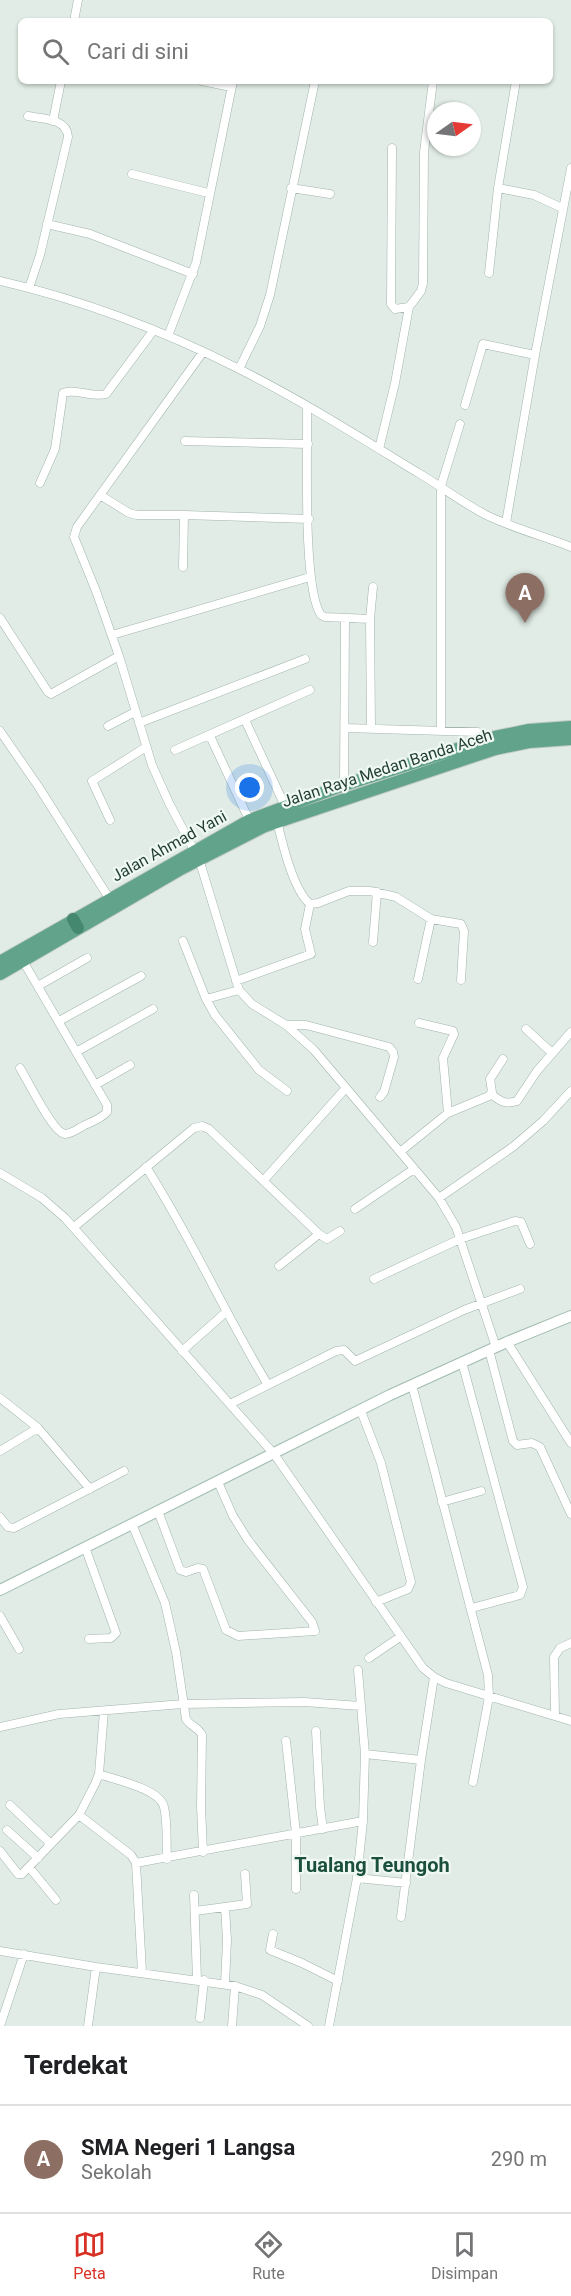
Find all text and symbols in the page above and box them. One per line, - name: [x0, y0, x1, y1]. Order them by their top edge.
- search box: [18, 18, 553, 84]
- icon: search: [39, 35, 72, 68]
- text: Cari di sini: [87, 39, 189, 64]
- north arrow: [427, 102, 481, 156]
- pin: A: [506, 574, 544, 623]
- street label: Jalan Raya Medan Banda Aceh: [280, 725, 494, 811]
- your location: [235, 773, 264, 802]
- street label: Jalan Ahmad Yani: [108, 807, 230, 885]
- district label: Tualang Teungoh: [294, 1853, 450, 1877]
- text: Terdekat: [24, 2050, 128, 2080]
- text: SMA Negeri 1 Langsa: [81, 2135, 295, 2160]
- text: A: [37, 2147, 50, 2171]
- text: 290 m: [491, 2147, 547, 2171]
- text: Sekolah: [81, 2160, 152, 2184]
- tab: Peta: [73, 2228, 106, 2283]
- tab: Rute: [252, 2228, 285, 2283]
- tab: Disimpan: [431, 2228, 498, 2283]

